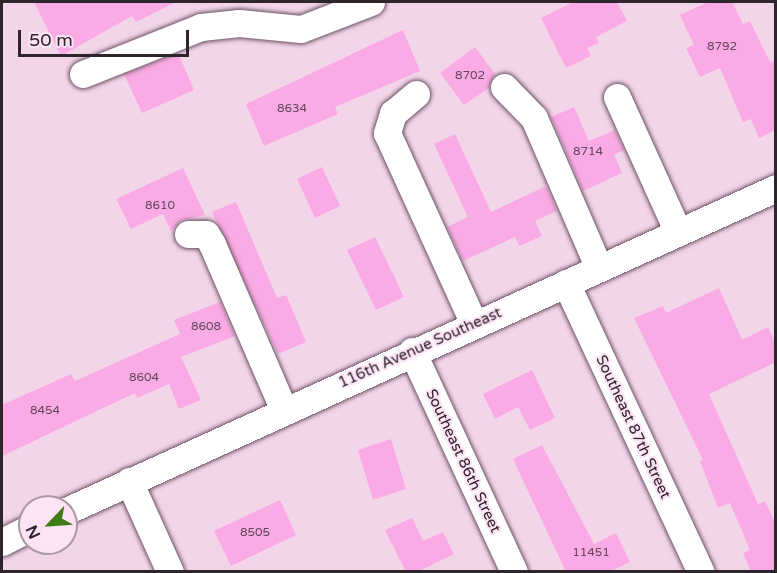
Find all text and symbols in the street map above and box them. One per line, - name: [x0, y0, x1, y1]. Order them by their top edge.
- scale bar: [21, 18, 192, 56]
- text: 50 m: [29, 29, 73, 51]
- house number: 8792: [707, 40, 737, 54]
- house number: 8702: [455, 69, 485, 83]
- house number: 8634: [277, 102, 307, 116]
- house number: 8714: [573, 145, 603, 159]
- house number: 8610: [145, 199, 175, 213]
- street label: 116th Avenue Southeast: [336, 304, 504, 392]
- house number: 8608: [191, 320, 221, 334]
- street label: Southeast 87th Street: [592, 352, 674, 502]
- house number: 8604: [129, 371, 159, 385]
- street label: Southeast 86th Street: [422, 386, 504, 536]
- house number: 8454: [30, 404, 60, 418]
- north arrow: [18, 495, 78, 555]
- text: N: [22, 522, 45, 542]
- house number: 8505: [240, 526, 270, 540]
- house number: 11451: [572, 546, 610, 560]

